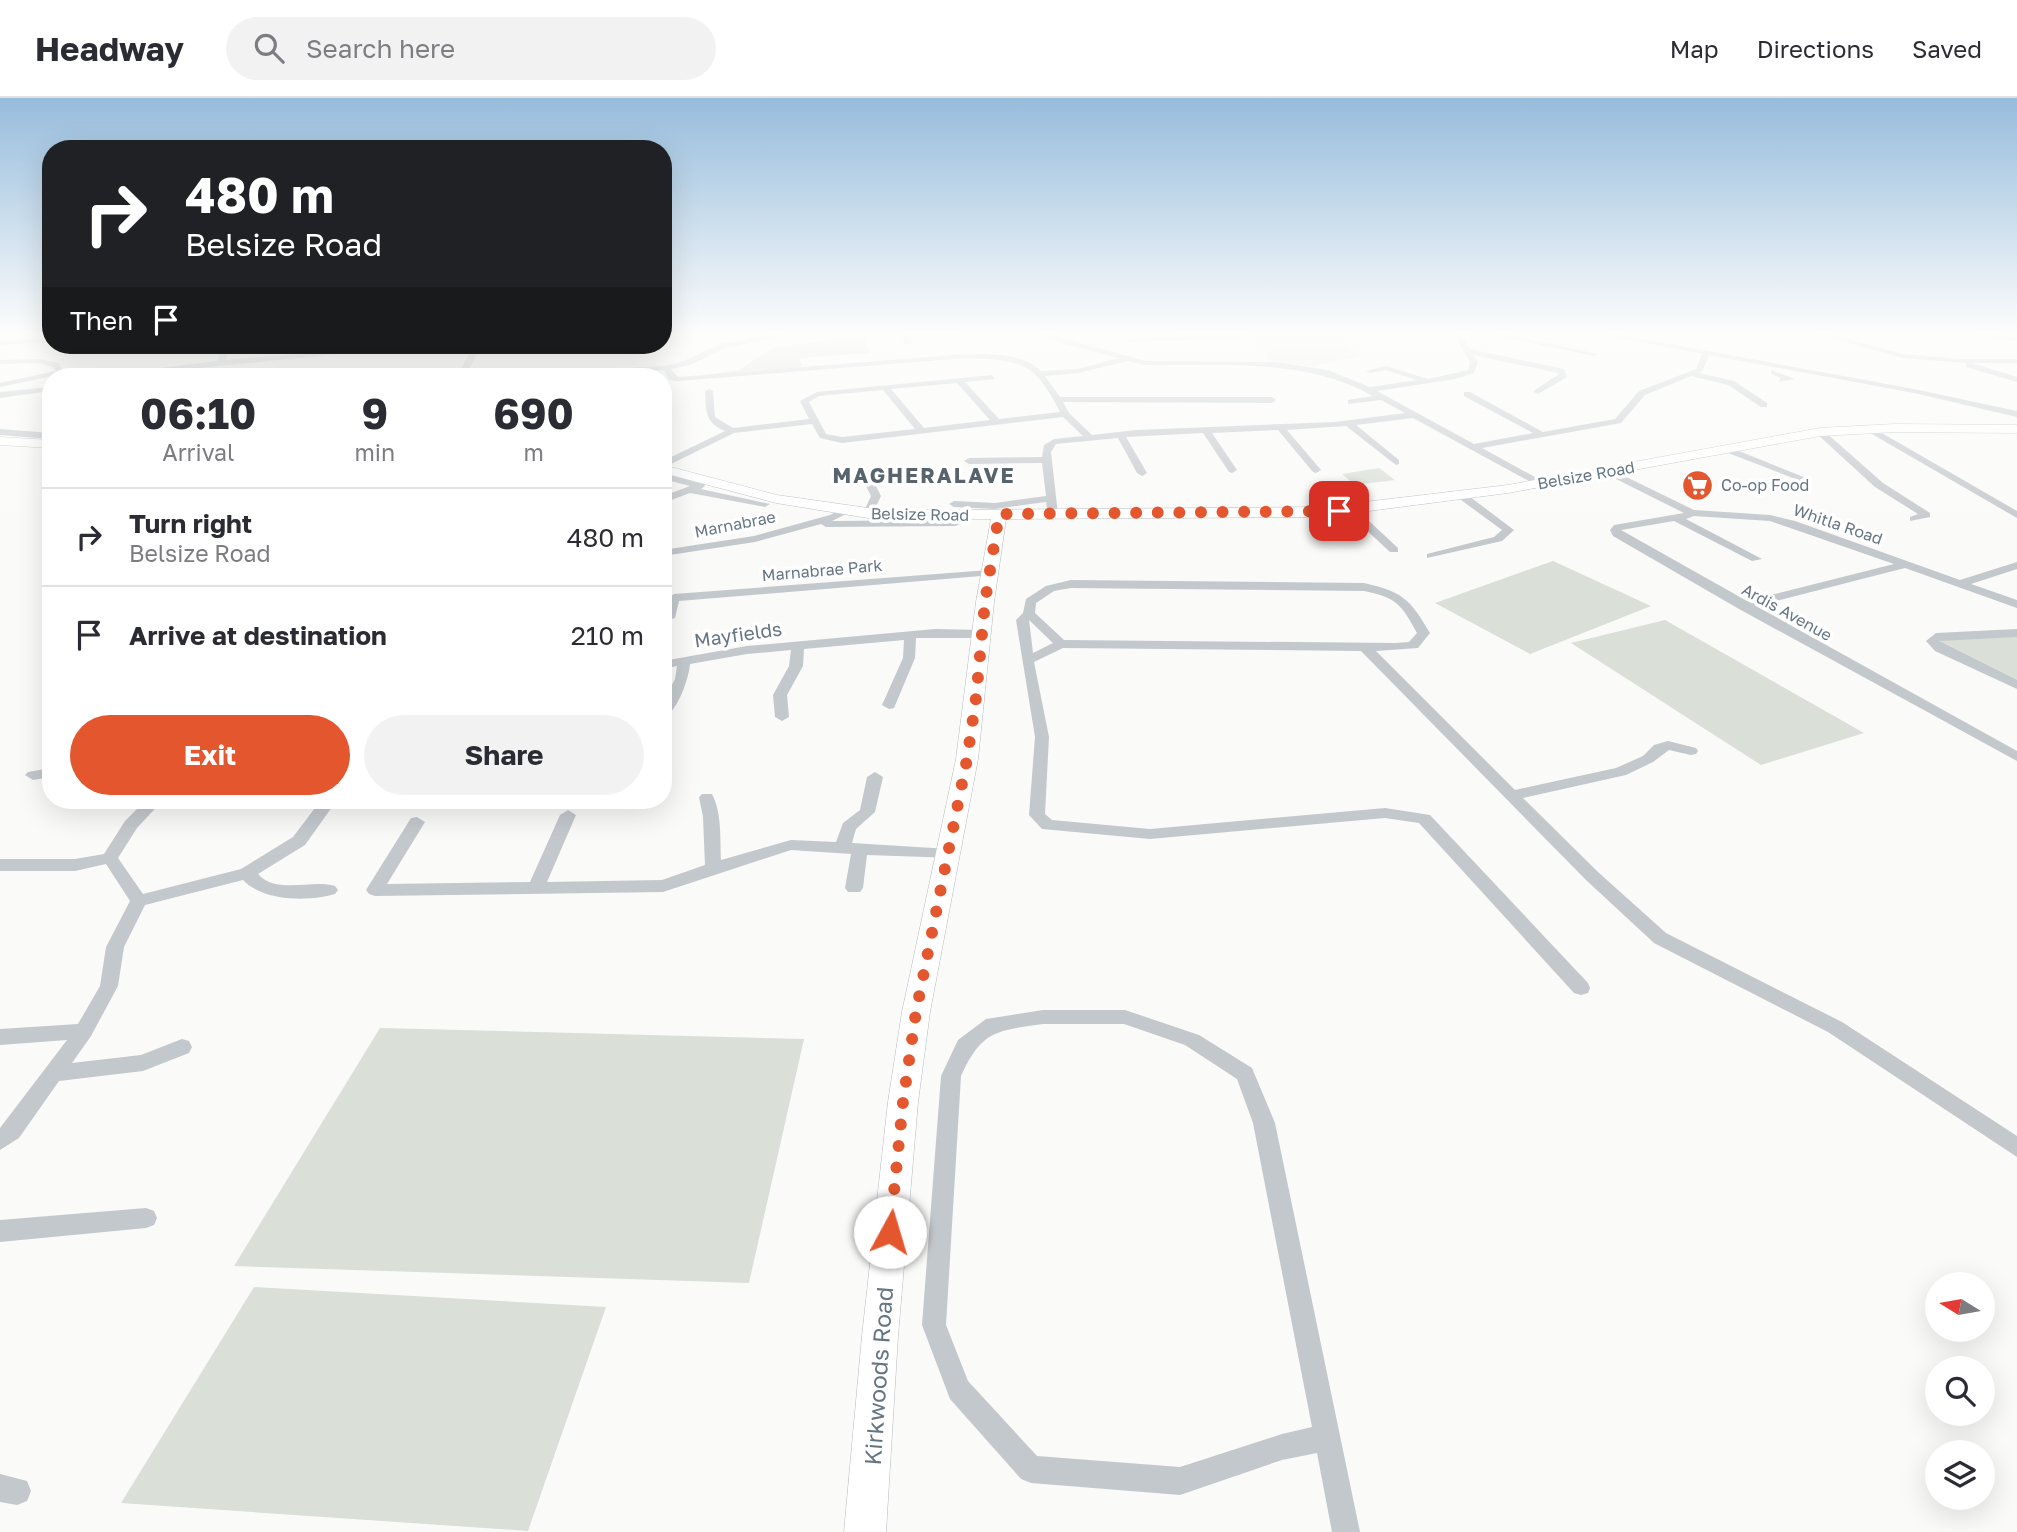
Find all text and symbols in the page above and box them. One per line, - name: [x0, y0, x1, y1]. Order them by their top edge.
- search box: [226, 17, 716, 80]
- text: Headway: [35, 29, 184, 68]
- icon: search: [250, 29, 288, 67]
- text: Search here: [306, 33, 455, 64]
- text: Map: [1670, 34, 1719, 63]
- text: Directions: [1757, 34, 1874, 63]
- text: Saved: [1912, 34, 1982, 63]
- text: 480 m: [185, 165, 334, 224]
- icon: right: [70, 168, 161, 259]
- text: Belsize Road: [185, 225, 382, 263]
- icon: arrive: [147, 301, 185, 339]
- text: Then: [70, 305, 133, 336]
- text: 06:10: [140, 388, 256, 438]
- text: 9: [362, 388, 388, 438]
- text: 690: [493, 388, 574, 438]
- text: Arrival: [162, 438, 234, 466]
- text: min: [355, 438, 395, 466]
- text: m: [523, 438, 544, 466]
- street label: Belsize Road: [1536, 457, 1636, 493]
- district label: MAGHERALAVE: [832, 462, 1016, 488]
- supermarket icon: Co-op Food: [1681, 468, 1715, 502]
- place label: Co-op Food: [1721, 475, 1809, 495]
- pin: [1309, 481, 1369, 541]
- icon: arrive: [1320, 492, 1358, 530]
- street label: Whitla Road: [1791, 499, 1885, 549]
- street label: Belsize Road: [871, 503, 969, 525]
- street label: Marnabrae: [693, 506, 777, 542]
- text: Turn right: [129, 508, 252, 539]
- icon: right: [70, 518, 108, 556]
- text: 480 m: [567, 522, 644, 553]
- text: Belsize Road: [129, 539, 271, 567]
- street label: Marnabrae Park: [761, 555, 883, 585]
- street label: Ardis Avenue: [1738, 579, 1836, 645]
- icon: arrive: [70, 616, 108, 654]
- street label: Mayfields: [693, 616, 783, 652]
- text: Arrive at destination: [129, 620, 387, 651]
- text: 210 m: [571, 620, 644, 651]
- button: Exit: [70, 715, 350, 795]
- button: Share: [364, 715, 644, 795]
- position arrow: [853, 1195, 927, 1269]
- north arrow: [1925, 1272, 1995, 1342]
- map controls: [1925, 1272, 1995, 1510]
- street label: Kirkwoods Road: [858, 1286, 898, 1466]
- button: search: [1925, 1356, 1995, 1426]
- button: layers: [1925, 1440, 1995, 1510]

